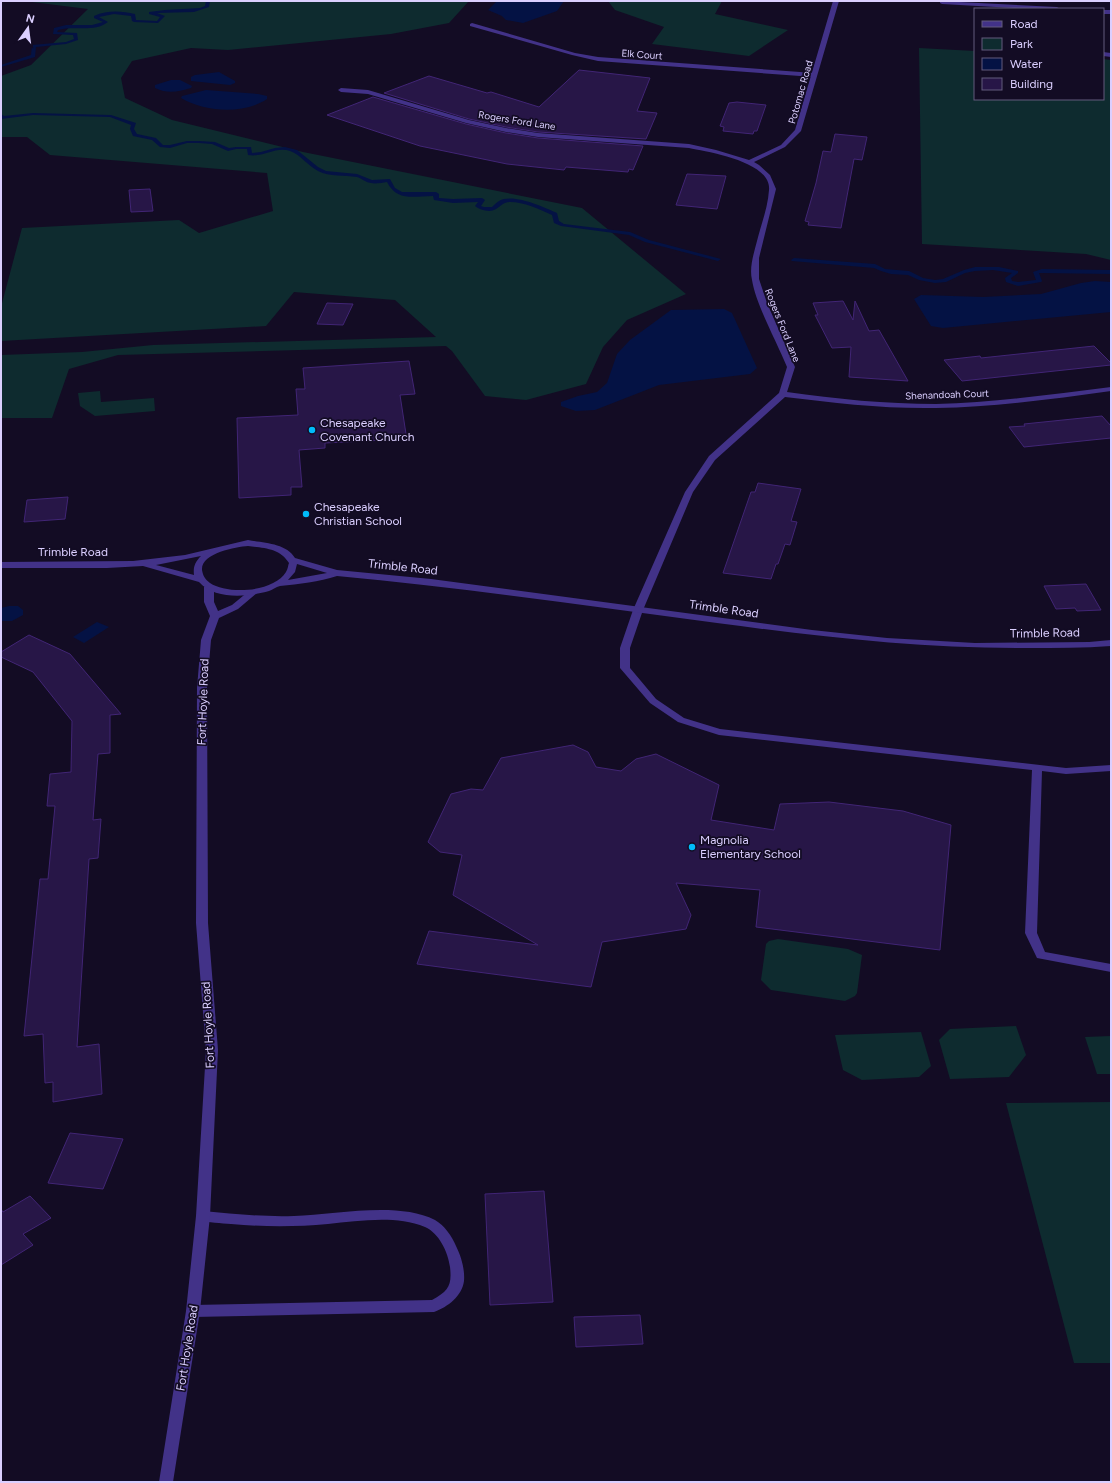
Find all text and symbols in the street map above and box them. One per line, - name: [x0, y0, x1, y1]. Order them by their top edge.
- north arrow: [8, 8, 48, 48]
- legend: [974, 8, 1104, 100]
- text: N: [25, 11, 36, 26]
- text: Road: [1010, 17, 1038, 31]
- text: Park: [1010, 37, 1033, 51]
- street label: Elk Court: [621, 47, 663, 62]
- text: Water: [1010, 57, 1042, 71]
- street label: Potomac Road: [785, 59, 816, 125]
- text: Building: [1010, 77, 1053, 91]
- street label: Rogers Ford Lane: [477, 108, 557, 133]
- street label: Rogers Ford Lane: [762, 287, 803, 364]
- street label: Shenandoah Court: [905, 387, 989, 402]
- place label: Chesapeake Covenant Church: [320, 416, 415, 444]
- marker: Chesapeake Covenant Church: [307, 425, 317, 435]
- place label: Chesapeake Christian School: [314, 500, 402, 528]
- marker: Chesapeake Christian School: [301, 509, 311, 519]
- street label: Trimble Road: [38, 545, 108, 559]
- street label: Trimble Road: [367, 556, 439, 578]
- street label: Trimble Road: [688, 597, 760, 621]
- street label: Trimble Road: [1010, 625, 1080, 641]
- street label: Fort Hoyle Road: [194, 658, 212, 746]
- place label: Magnolia Elementary School: [700, 833, 801, 861]
- marker: Magnolia Elementary School: [687, 842, 697, 852]
- street label: Fort Hoyle Road: [199, 981, 217, 1069]
- street label: Fort Hoyle Road: [173, 1304, 201, 1392]

